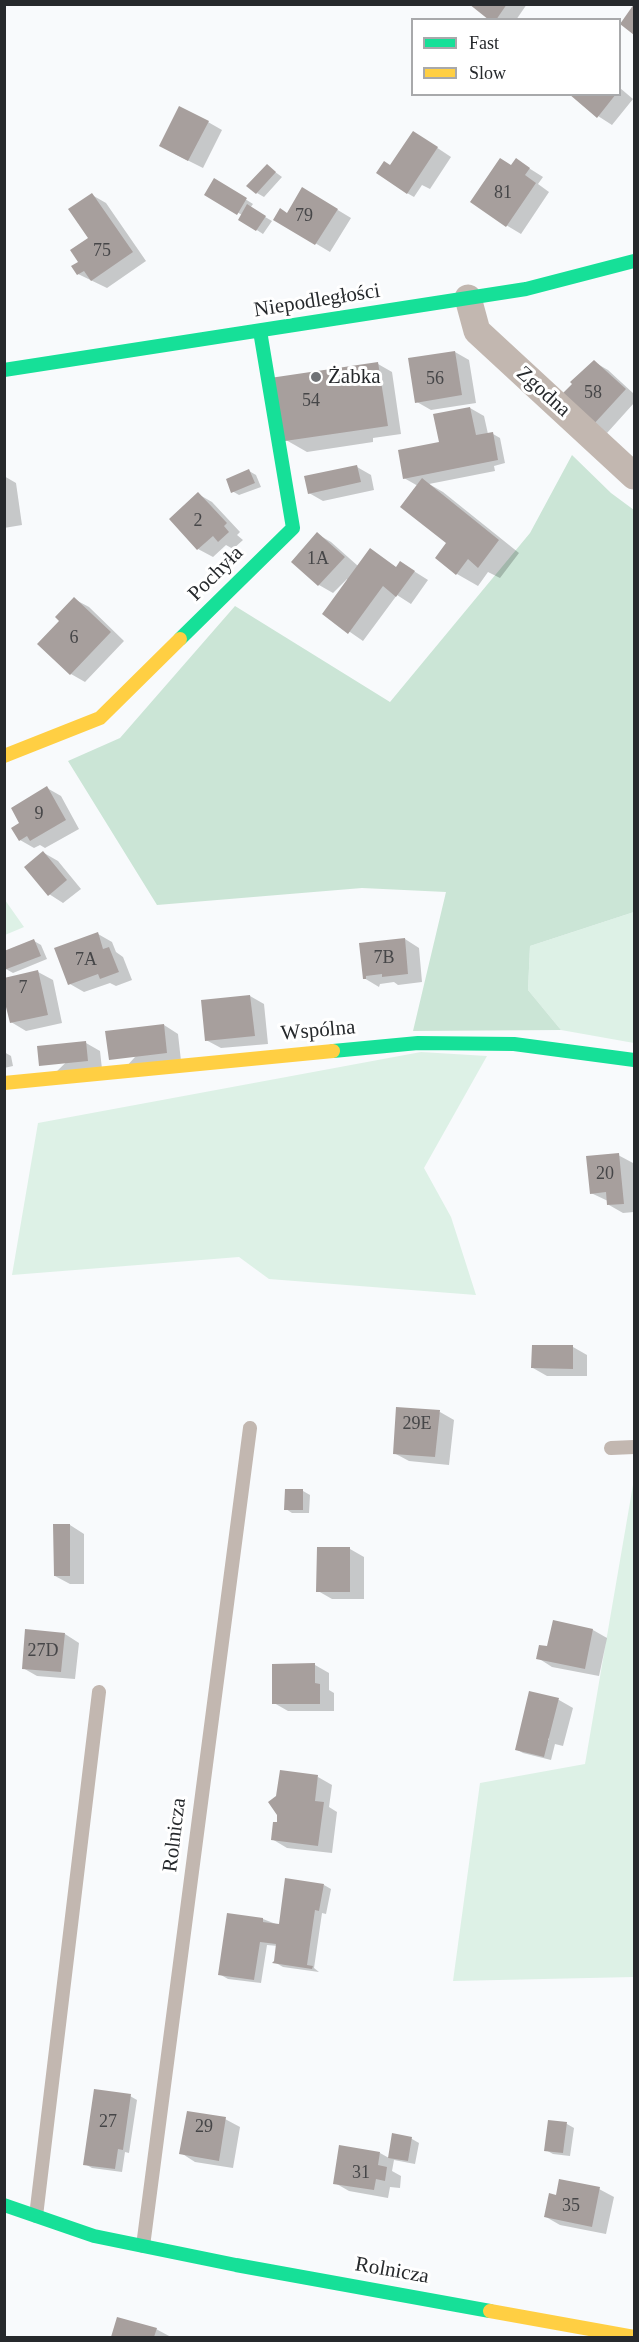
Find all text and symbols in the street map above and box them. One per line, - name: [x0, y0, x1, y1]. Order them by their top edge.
- legend: [411, 18, 621, 96]
- text: Fast: [469, 33, 499, 53]
- text: Slow: [469, 63, 506, 83]
- house number: 81: [494, 182, 512, 204]
- house number: 79: [295, 205, 313, 227]
- house number: 75: [93, 240, 111, 262]
- street label: Niepodległości: [252, 279, 382, 323]
- street label: Zgodna: [511, 361, 575, 423]
- place label: Żabka: [328, 364, 380, 390]
- house number: 56: [426, 368, 444, 390]
- marker: Żabka: [309, 370, 323, 384]
- house number: 58: [584, 382, 602, 404]
- house number: 54: [302, 390, 320, 412]
- house number: 2: [194, 510, 202, 532]
- street label: Pochyła: [183, 541, 249, 607]
- house number: 1A: [307, 548, 329, 570]
- house number: 6: [70, 627, 78, 649]
- house number: 9: [34, 803, 44, 825]
- house number: 7B: [373, 947, 395, 969]
- house number: 7A: [75, 949, 97, 971]
- house number: 7: [18, 977, 28, 999]
- street label: Wspólna: [280, 1015, 356, 1047]
- house number: 20: [596, 1163, 614, 1185]
- house number: 29E: [403, 1413, 431, 1435]
- house number: 27D: [28, 1640, 58, 1662]
- street label: Rolnicza: [158, 1796, 192, 1874]
- house number: 27: [99, 2111, 117, 2133]
- house number: 29: [195, 2116, 213, 2138]
- house number: 31: [352, 2162, 370, 2184]
- house number: 35: [562, 2195, 580, 2217]
- street label: Rolnicza: [353, 2252, 431, 2290]

